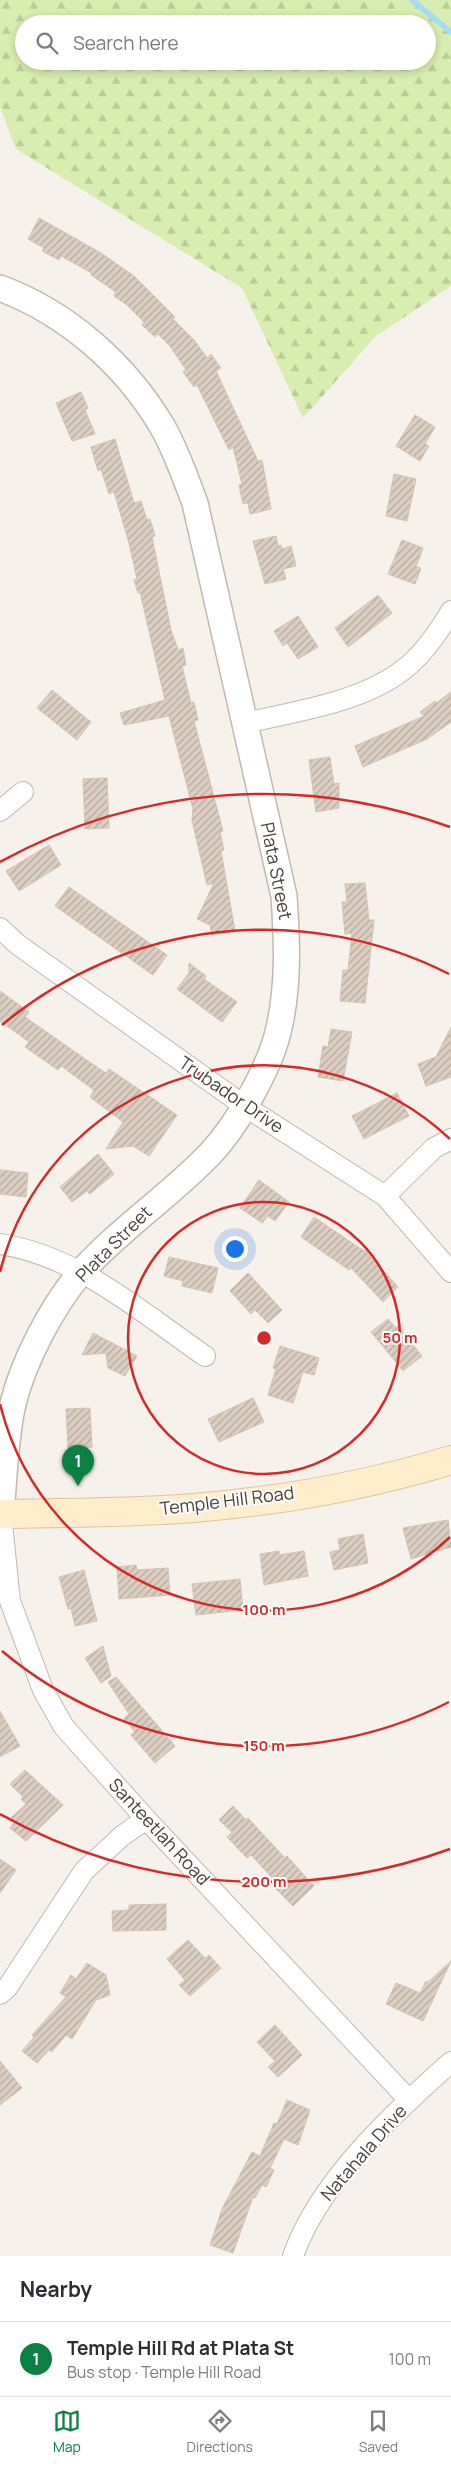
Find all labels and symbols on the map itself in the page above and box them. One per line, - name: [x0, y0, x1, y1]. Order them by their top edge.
- street label: Plata Street: [256, 820, 298, 922]
- street label: Trubador Drive: [175, 1050, 288, 1138]
- street label: Plata Street: [70, 1200, 157, 1287]
- your location: [222, 1236, 248, 1262]
- text: 50 m: [382, 1327, 418, 1348]
- centre of rings: [255, 1329, 273, 1347]
- pin: 1: [62, 1445, 94, 1486]
- street label: Temple Hill Road: [158, 1480, 295, 1520]
- text: 100 m: [243, 1599, 285, 1620]
- text: 150 m: [243, 1735, 285, 1756]
- street label: Santeetlah Road: [104, 1773, 216, 1890]
- text: 200 m: [241, 1871, 287, 1892]
- street label: Natahala Drive: [315, 2099, 412, 2206]

